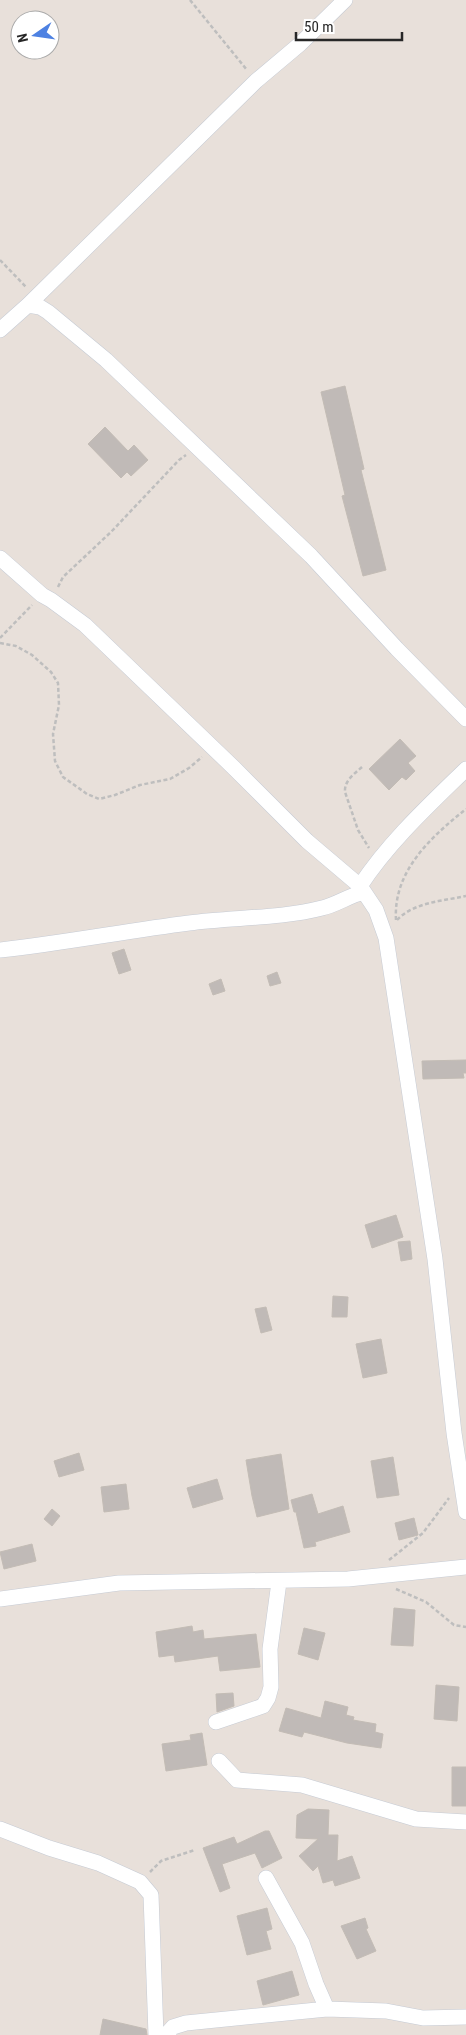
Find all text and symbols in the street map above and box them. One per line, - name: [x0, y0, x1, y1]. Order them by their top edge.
- north arrow: [10, 10, 60, 60]
- scale bar: [296, 10, 402, 42]
- text: 50 m: [304, 18, 334, 36]
- text: N: [14, 32, 31, 44]

